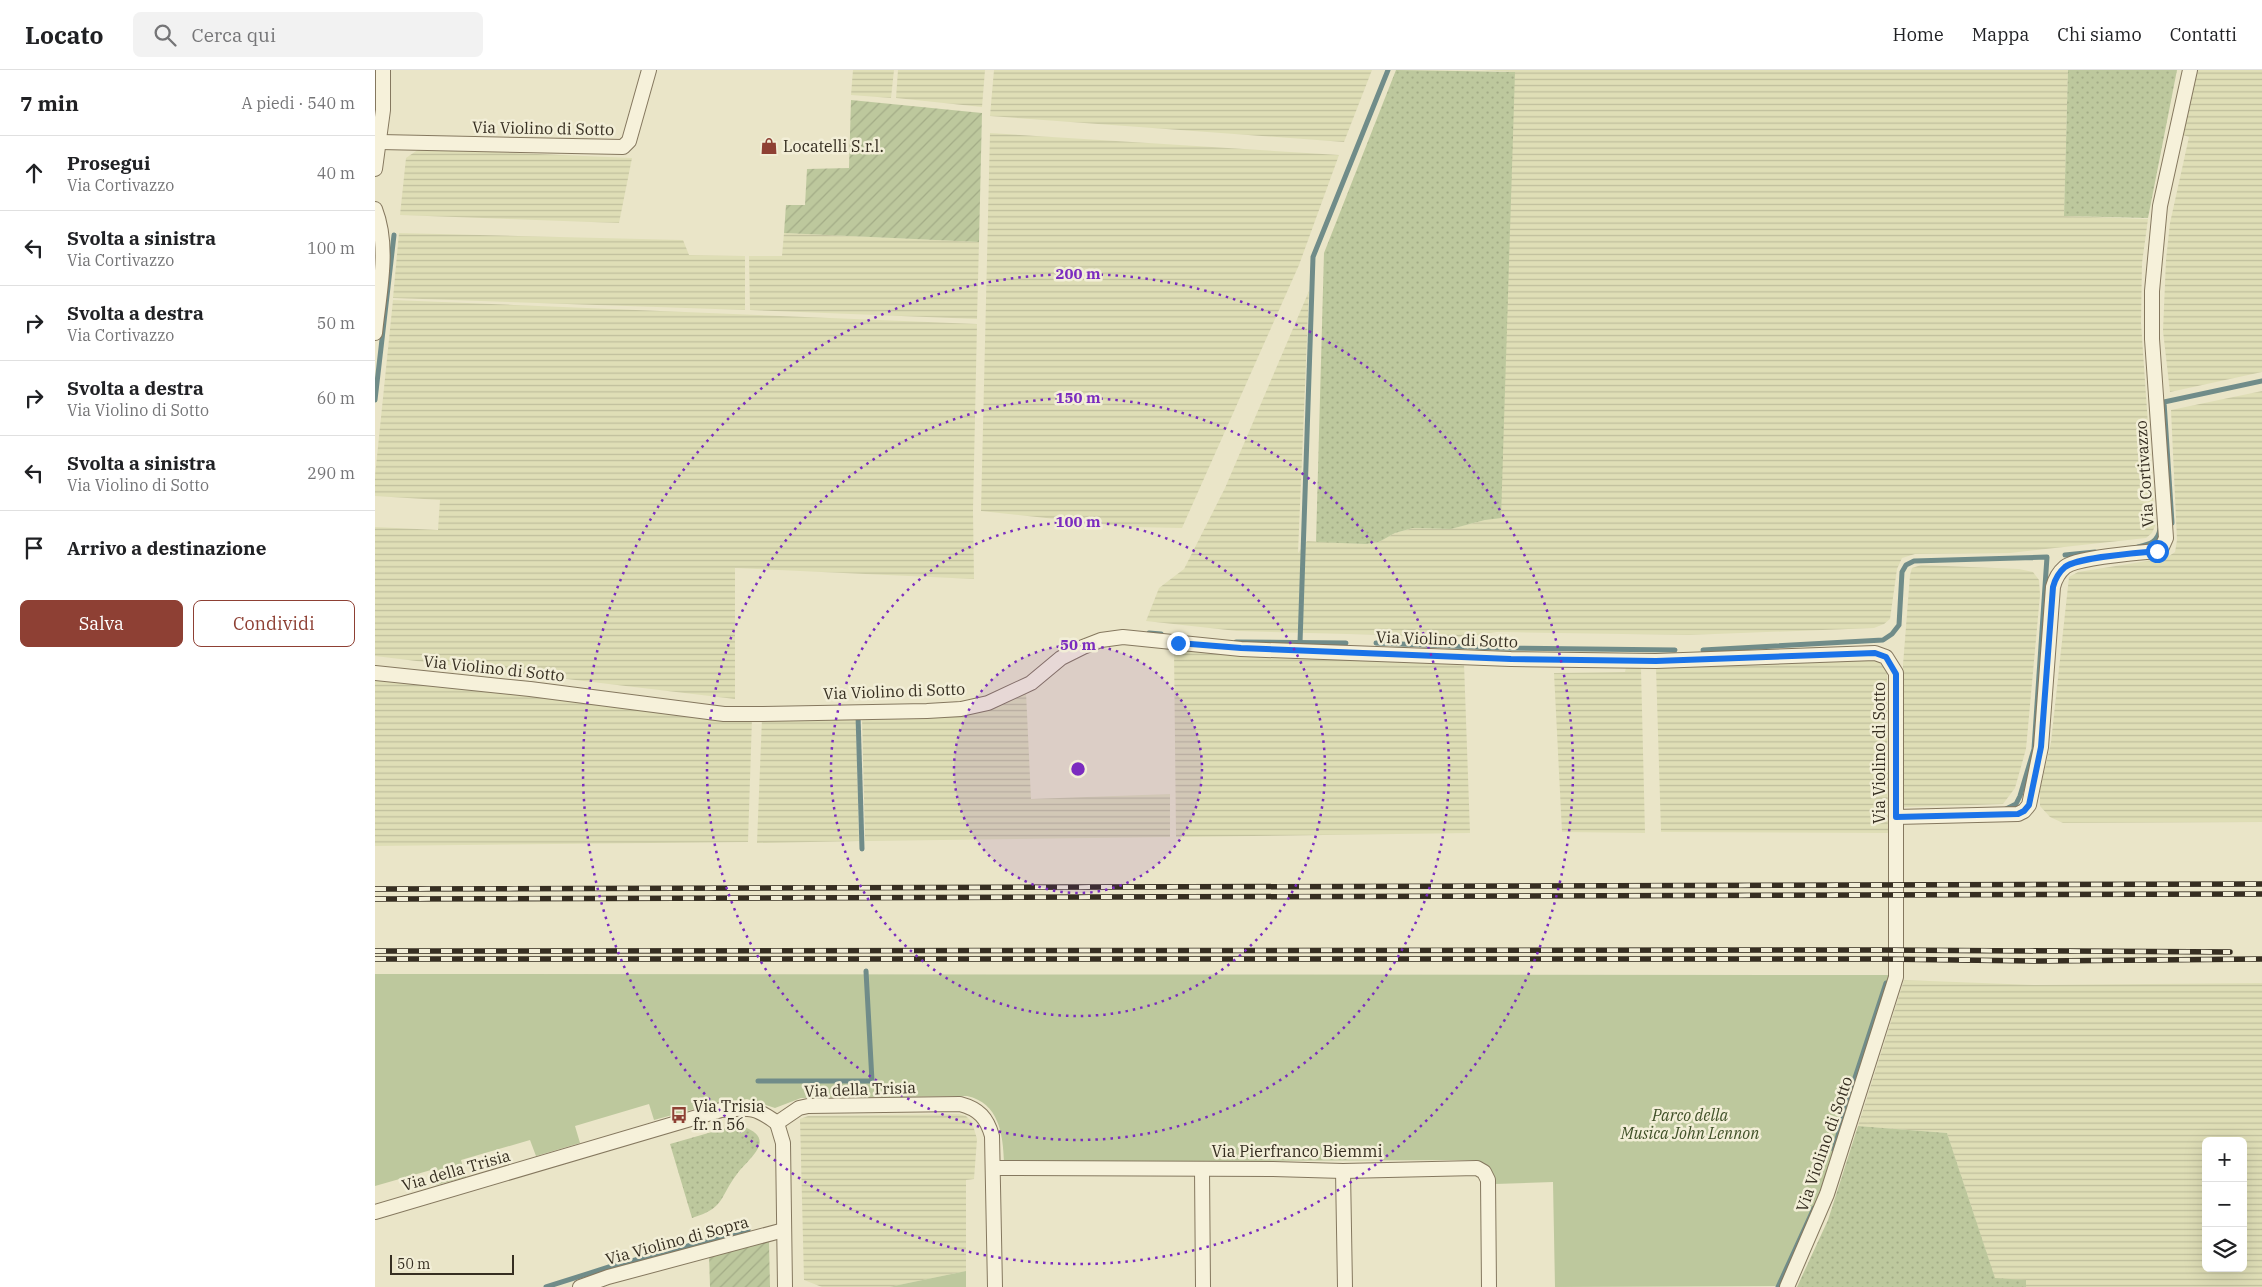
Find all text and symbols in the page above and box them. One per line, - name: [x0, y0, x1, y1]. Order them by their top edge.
- search box: [133, 12, 483, 57]
- text: Locato: [25, 19, 103, 51]
- icon: search: [151, 21, 179, 49]
- text: Cerca qui: [191, 23, 276, 47]
- text: Home: [1893, 23, 1944, 46]
- text: Mappa: [1972, 23, 2029, 46]
- text: Chi siamo: [2057, 23, 2142, 46]
- text: Contatti: [2170, 23, 2237, 46]
- text: 7 min: [20, 89, 79, 117]
- text: A piedi · 540 m: [242, 93, 355, 113]
- street label: Via Violino di Sotto: [472, 117, 614, 139]
- shop icon: Locatelli S.r.l.: [759, 136, 779, 156]
- place label: Locatelli S.r.l.: [783, 136, 884, 156]
- text: Prosegui: [67, 151, 150, 175]
- icon: ahead: [20, 159, 48, 187]
- text: 40 m: [317, 163, 355, 183]
- text: Via Cortivazzo: [67, 175, 174, 195]
- text: Svolta a sinistra: [67, 226, 216, 250]
- icon: left: [20, 234, 48, 262]
- text: 100 m: [307, 238, 355, 258]
- text: Via Cortivazzo: [67, 250, 174, 270]
- text: 200 m: [1055, 264, 1101, 283]
- text: Svolta a destra: [67, 301, 204, 325]
- icon: right: [20, 309, 48, 337]
- text: 50 m: [317, 313, 355, 333]
- text: Via Cortivazzo: [67, 325, 174, 345]
- text: Svolta a destra: [67, 376, 204, 400]
- icon: right: [20, 384, 48, 412]
- text: 60 m: [317, 388, 355, 408]
- text: 150 m: [1055, 388, 1101, 407]
- text: Via Violino di Sotto: [67, 400, 209, 420]
- street label: Via Cortivazzo: [2130, 420, 2158, 528]
- text: Svolta a sinistra: [67, 451, 216, 475]
- icon: left: [20, 459, 48, 487]
- text: 290 m: [307, 463, 355, 483]
- text: Via Violino di Sotto: [67, 475, 209, 495]
- text: 100 m: [1055, 512, 1101, 531]
- icon: arrive: [20, 534, 48, 562]
- text: Arrivo a destinazione: [67, 536, 266, 560]
- route start: [2146, 540, 2169, 563]
- button: Salva: [20, 600, 183, 647]
- button: Condividi: [193, 600, 355, 647]
- street label: Via Violino di Sotto: [1376, 627, 1518, 651]
- route end: [1167, 632, 1190, 655]
- text: 50 m: [1060, 635, 1096, 654]
- street label: Via Violino di Sotto: [422, 651, 566, 685]
- street label: Via Violino di Sotto: [823, 679, 965, 703]
- street label: Via Violino di Sotto: [1869, 682, 1889, 824]
- centre of rings: [1069, 760, 1087, 778]
- street label: Via Violino di Sotto: [1791, 1074, 1857, 1214]
- street label: Via della Trisia: [804, 1077, 917, 1101]
- place label: Via Trisia fr. n 56: [693, 1096, 765, 1134]
- bus stop icon: Via Trisia fr. n 56: [669, 1105, 689, 1125]
- park label: Parco della Musica John Lennon: [1620, 1105, 1759, 1143]
- map controls: [2202, 1137, 2247, 1272]
- button: +: [2202, 1137, 2247, 1182]
- street label: Via Pierfranco Biemmi: [1212, 1141, 1382, 1161]
- street label: Via della Trisia: [399, 1145, 513, 1195]
- button: −: [2202, 1182, 2247, 1227]
- street label: Via Violino di Sopra: [603, 1211, 751, 1269]
- button: layers: [2202, 1227, 2247, 1272]
- scale bar: [390, 1252, 514, 1275]
- text: 50 m: [397, 1255, 430, 1273]

